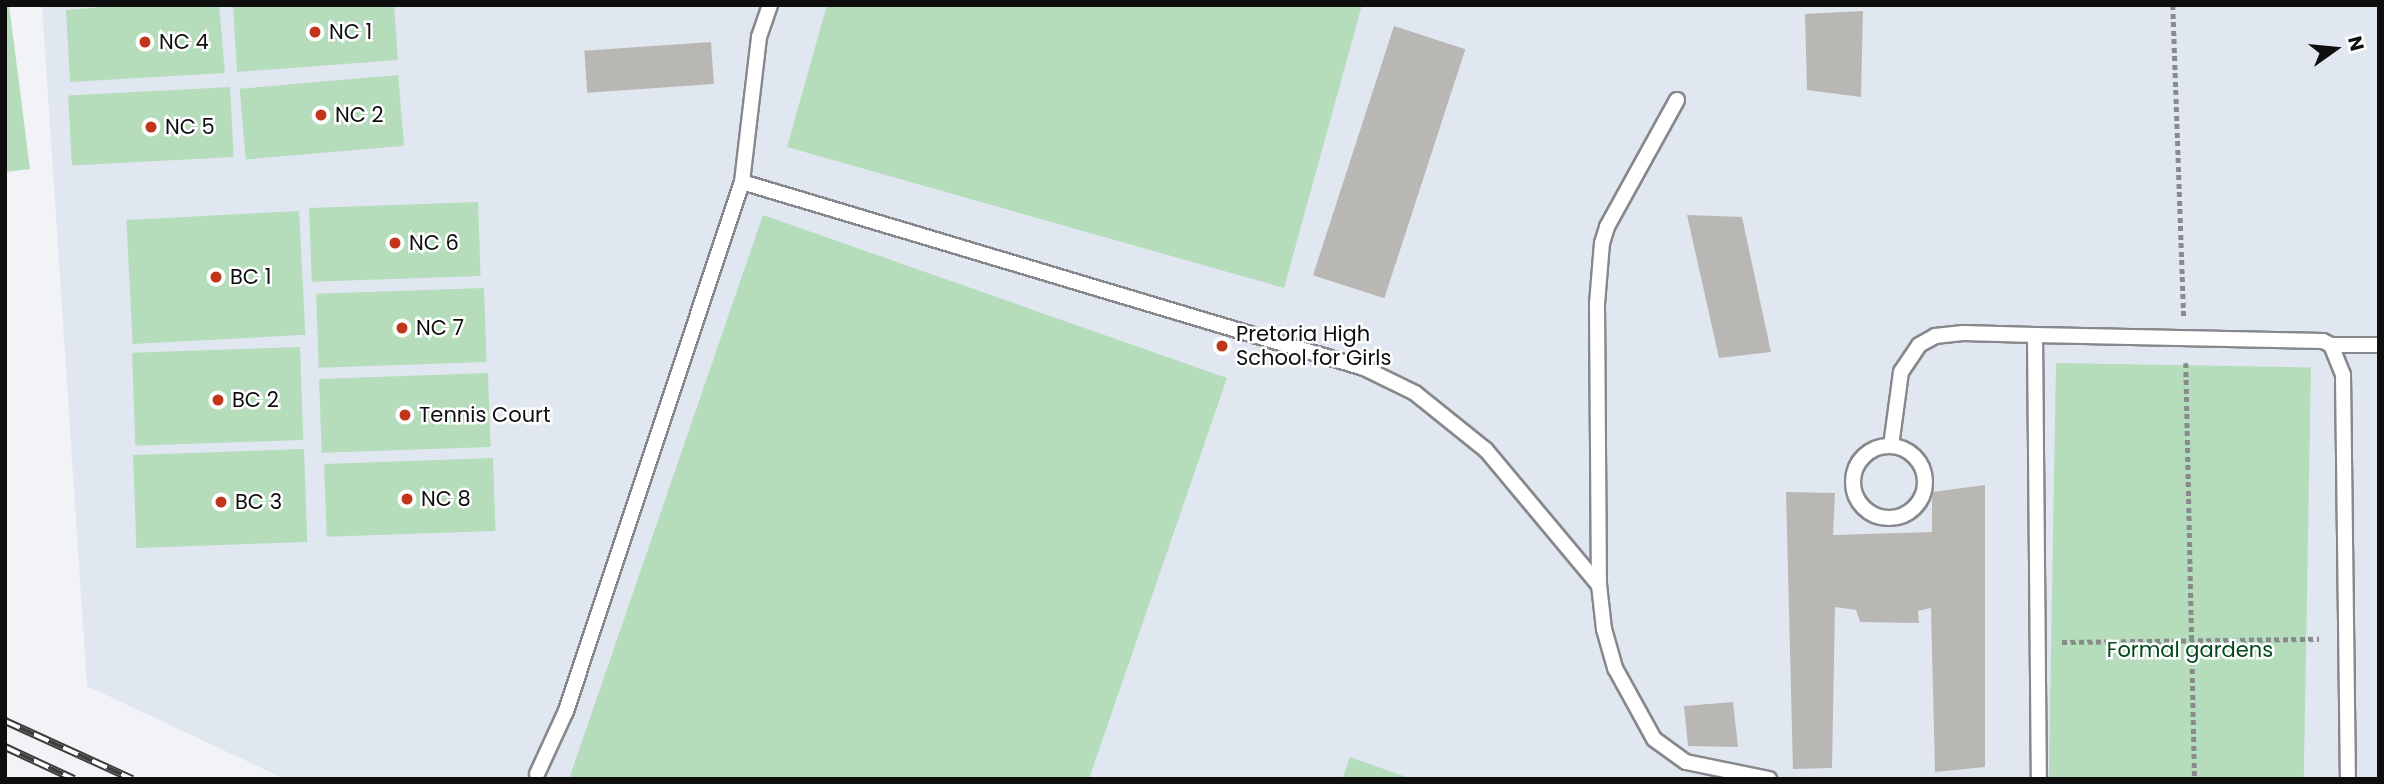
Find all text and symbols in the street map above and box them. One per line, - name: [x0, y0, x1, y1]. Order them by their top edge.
- north arrow: [2300, 14, 2370, 84]
- place label: NC 1: [329, 19, 372, 45]
- marker: NC 1: [307, 24, 323, 40]
- place label: NC 4: [159, 29, 209, 55]
- text: N: [2341, 33, 2371, 54]
- marker: NC 4: [137, 34, 153, 50]
- place label: NC 2: [335, 102, 384, 128]
- marker: NC 2: [313, 107, 329, 123]
- place label: NC 5: [165, 114, 215, 140]
- marker: NC 5: [143, 119, 159, 135]
- place label: NC 6: [409, 230, 459, 256]
- marker: NC 6: [387, 235, 403, 251]
- place label: BC 1: [230, 264, 271, 290]
- marker: BC 1: [208, 269, 224, 285]
- place label: NC 7: [416, 315, 464, 341]
- marker: NC 7: [394, 320, 410, 336]
- place label: Pretoria High School for Girls: [1236, 321, 1391, 371]
- marker: Pretoria High School for Girls: [1214, 338, 1230, 354]
- place label: BC 2: [232, 387, 279, 413]
- marker: BC 2: [210, 392, 226, 408]
- place label: Tennis Court: [419, 402, 551, 428]
- marker: Tennis Court: [397, 407, 413, 423]
- place label: NC 8: [421, 486, 471, 512]
- place label: BC 3: [235, 489, 282, 515]
- marker: NC 8: [399, 491, 415, 507]
- marker: BC 3: [213, 494, 229, 510]
- park label: Formal gardens: [2107, 637, 2273, 663]

